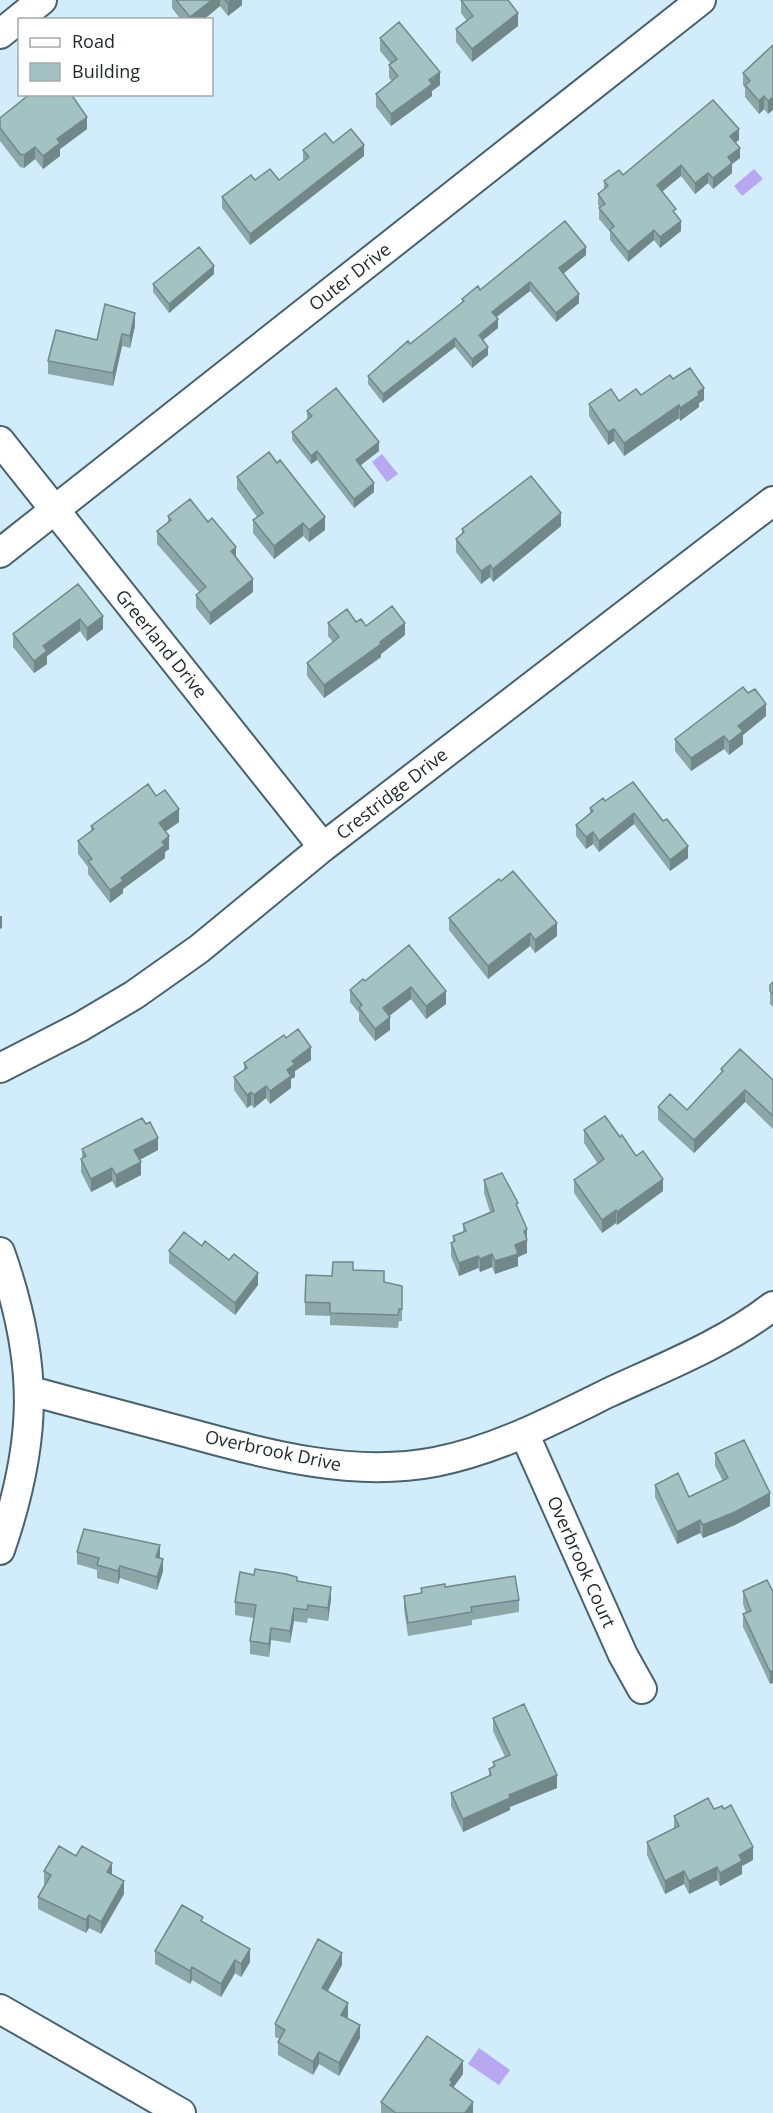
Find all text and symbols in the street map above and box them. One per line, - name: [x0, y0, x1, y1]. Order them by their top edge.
- legend: [18, 18, 213, 96]
- text: Road: [72, 29, 115, 53]
- text: Building: [72, 59, 140, 83]
- street label: Outer Drive: [304, 237, 395, 316]
- street label: Greerland Drive: [110, 584, 213, 703]
- street label: Crestridge Drive: [331, 742, 452, 844]
- street label: Overbrook Drive: [203, 1424, 344, 1476]
- street label: Overbrook Court: [542, 1492, 622, 1631]

